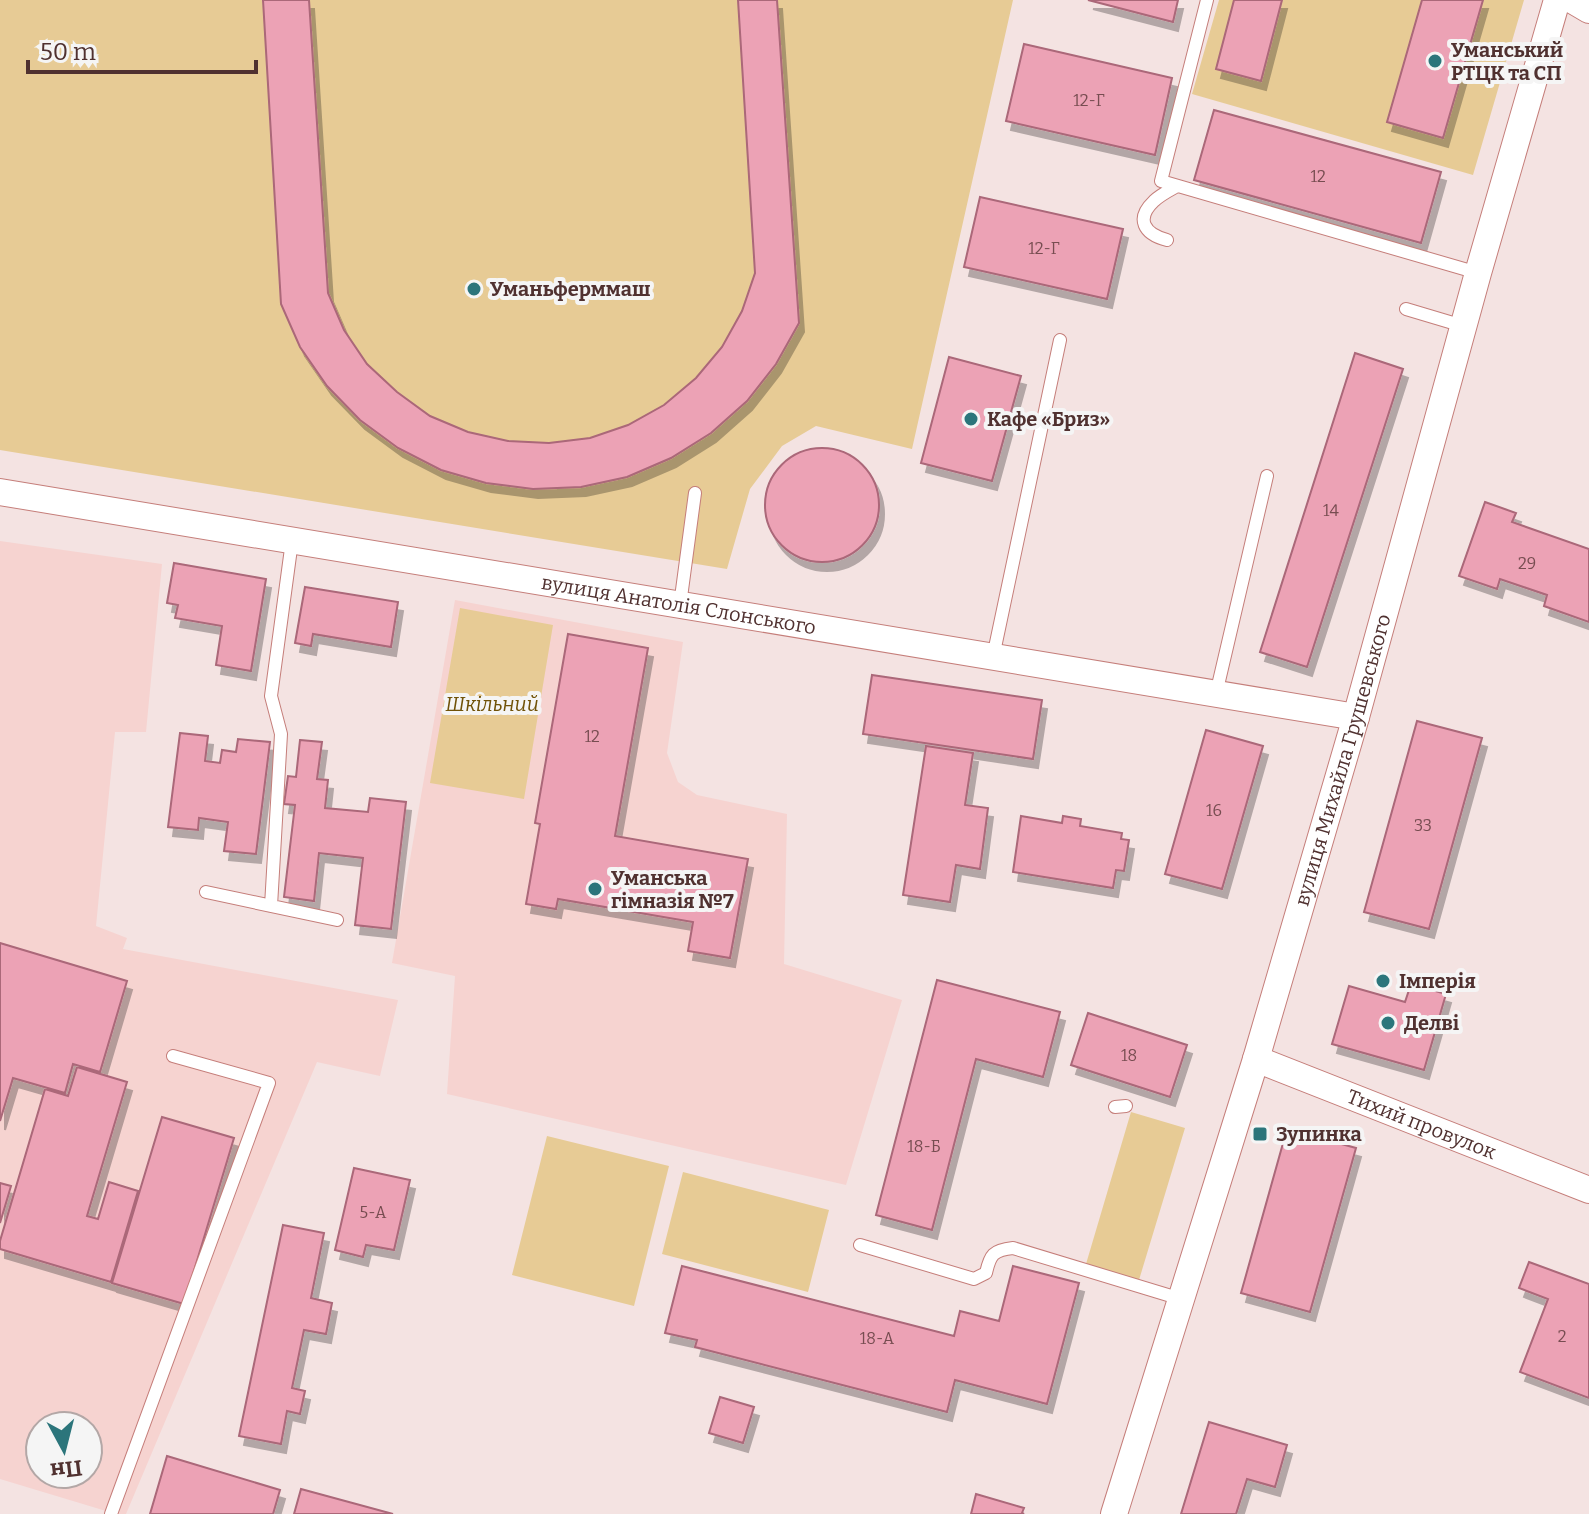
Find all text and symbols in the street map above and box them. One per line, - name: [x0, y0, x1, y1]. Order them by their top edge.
- scale bar: [28, 24, 256, 74]
- text: 50 m: [40, 38, 96, 66]
- place label: Уманський РТЦК та СП: [1451, 38, 1563, 85]
- marker: Уманський РТЦК та СП: [1426, 52, 1444, 70]
- house number: 12-Г: [1073, 91, 1105, 110]
- house number: 12: [1310, 167, 1326, 186]
- house number: 12-Г: [1028, 239, 1060, 258]
- place label: Уманьферммаш: [490, 277, 651, 301]
- marker: Уманьферммаш: [465, 280, 483, 298]
- place label: Кафе «Бриз»: [987, 407, 1110, 431]
- marker: Кафе «Бриз»: [962, 410, 980, 428]
- house number: 14: [1323, 501, 1340, 520]
- house number: 29: [1518, 554, 1536, 573]
- street label: вулиця Анатолія Слонського: [540, 570, 818, 639]
- street label: вулиця Михайла Грушевського: [1289, 611, 1396, 909]
- park label: Шкільний: [445, 692, 539, 716]
- house number: 12: [584, 727, 600, 746]
- house number: 16: [1206, 801, 1222, 820]
- house number: 33: [1414, 816, 1432, 835]
- place label: Уманська гімназія №7: [611, 866, 734, 913]
- marker: Уманська гімназія №7: [586, 880, 604, 898]
- place label: Імперія: [1399, 969, 1476, 993]
- marker: Імперія: [1374, 972, 1392, 990]
- place label: Делві: [1404, 1011, 1460, 1035]
- marker: Делві: [1379, 1014, 1397, 1032]
- house number: 18: [1121, 1046, 1137, 1065]
- street label: Тихий провулок: [1344, 1084, 1500, 1164]
- place label: Зупинка: [1276, 1122, 1362, 1146]
- marker: Зупинка: [1251, 1125, 1269, 1143]
- house number: 18-Б: [907, 1137, 941, 1156]
- house number: 5-А: [360, 1203, 387, 1222]
- house number: 2: [1558, 1327, 1566, 1346]
- house number: 18-А: [860, 1329, 895, 1348]
- north arrow: [24, 1410, 104, 1490]
- text: Пн: [49, 1454, 84, 1485]

